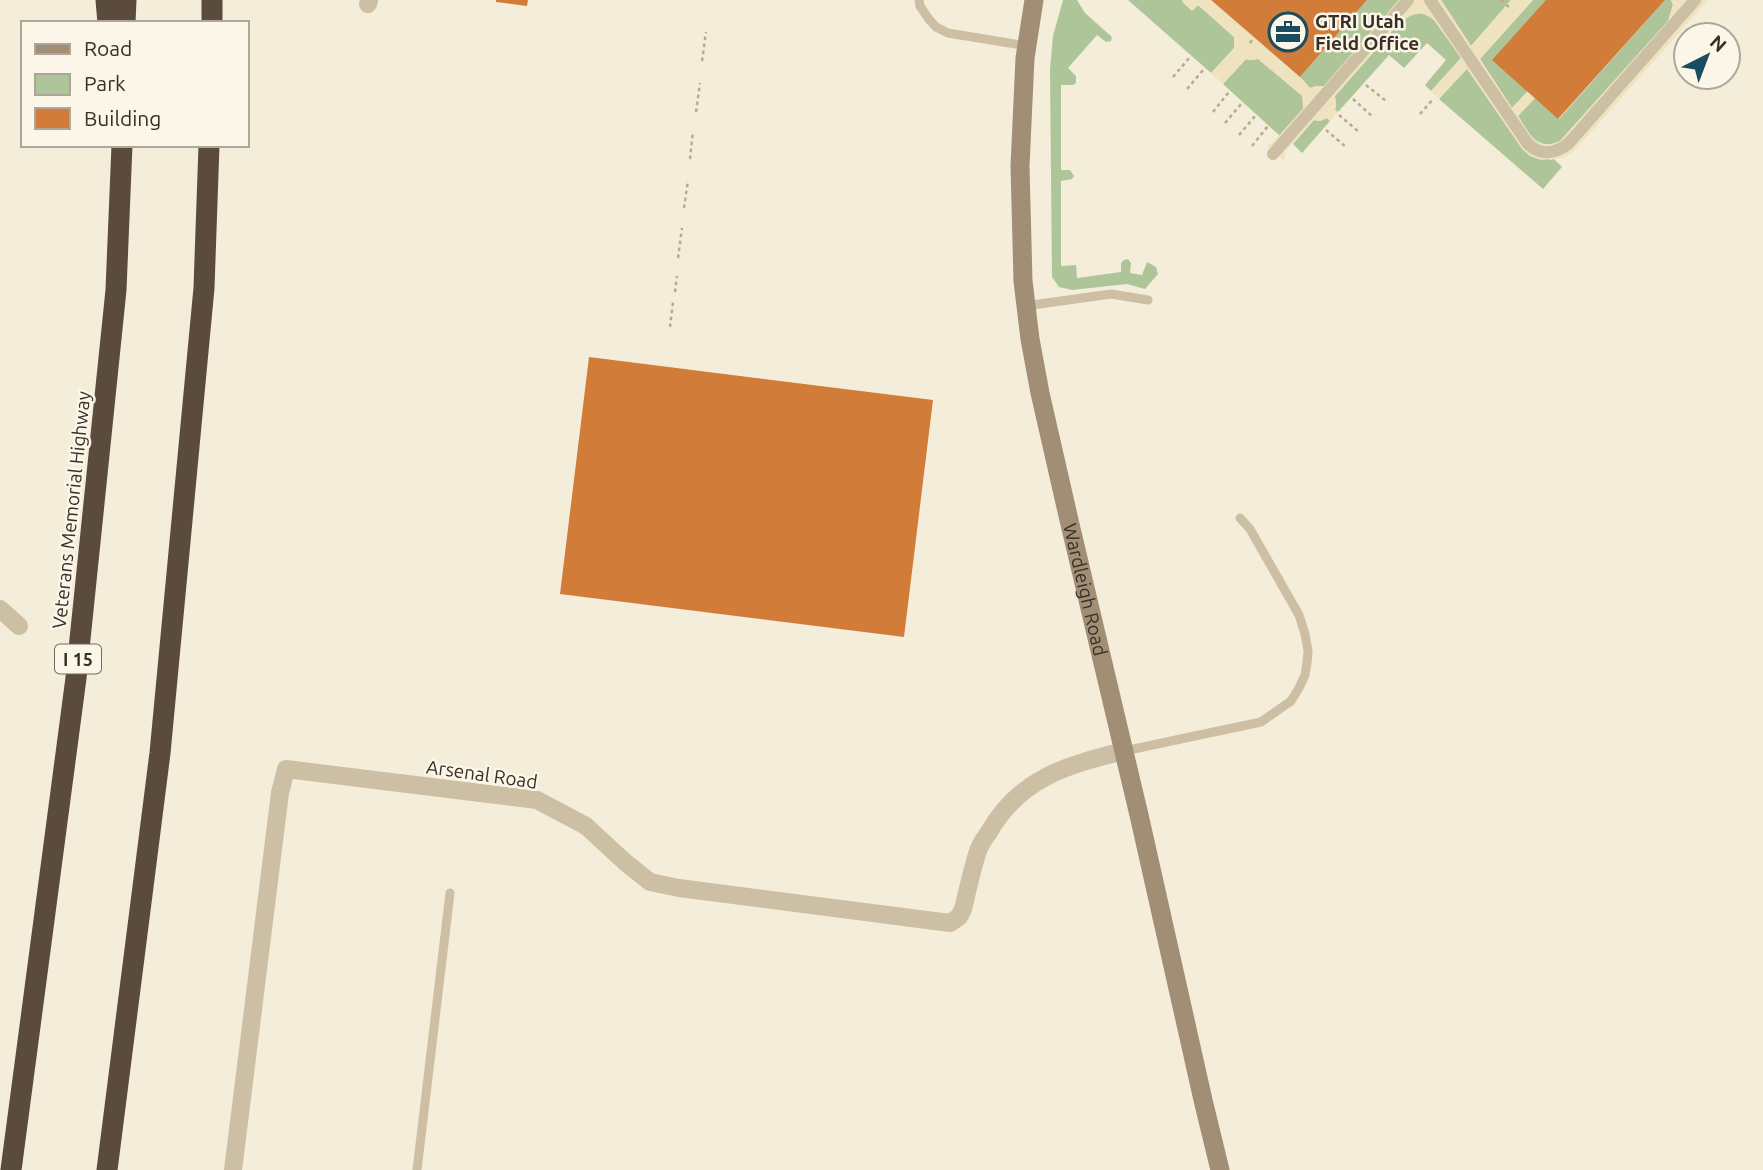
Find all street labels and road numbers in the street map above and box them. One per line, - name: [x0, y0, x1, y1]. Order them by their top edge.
- street label: Veterans Memorial Highway: [48, 390, 94, 630]
- street label: Wardleigh Road: [1059, 521, 1112, 658]
- road number: I 15: [55, 644, 101, 674]
- street label: Arsenal Road: [425, 755, 539, 793]

